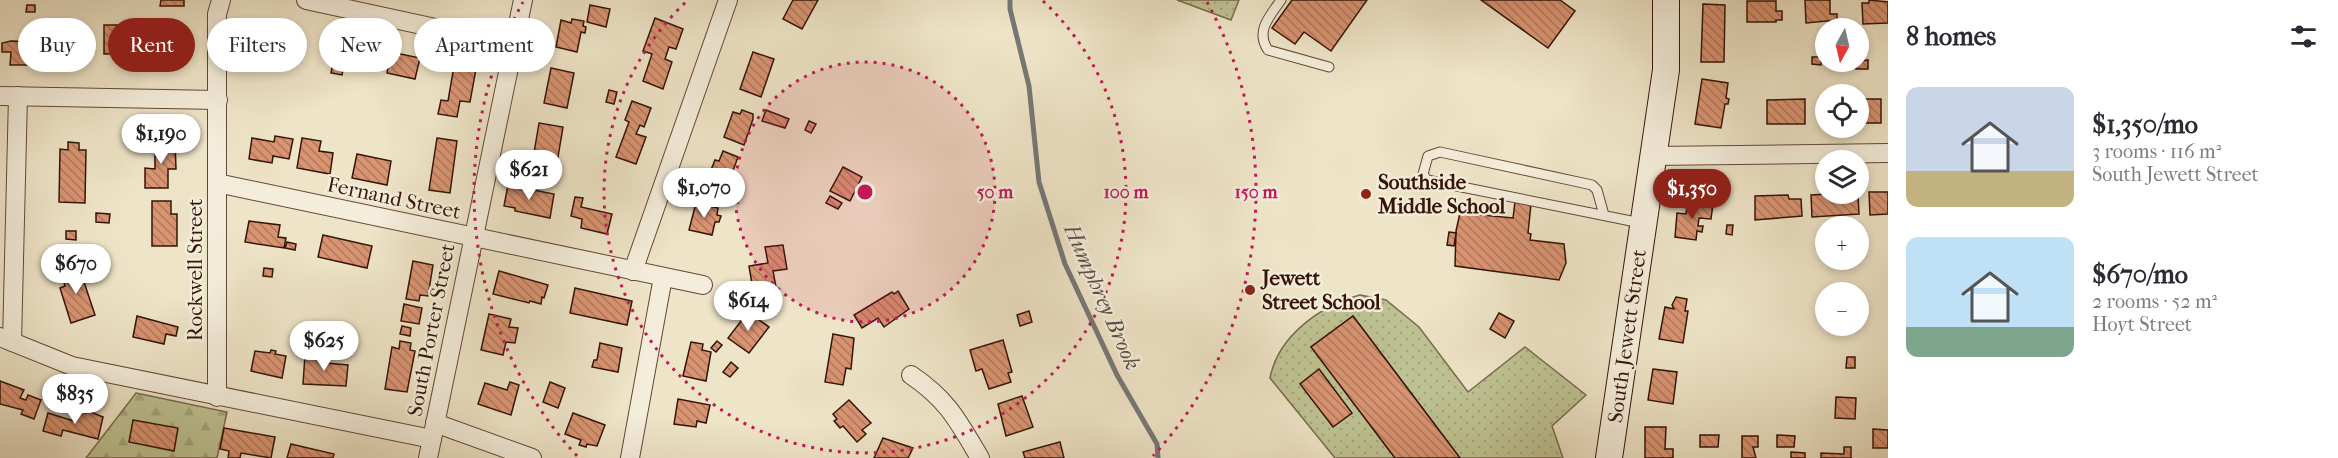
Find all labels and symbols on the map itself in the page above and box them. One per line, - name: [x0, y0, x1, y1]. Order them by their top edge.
- north arrow: [1815, 18, 1869, 72]
- pin: $1,190: [112, 114, 210, 165]
- pin: $621: [493, 150, 565, 201]
- pin: $1,070: [655, 168, 753, 219]
- pin: $1,350: [1643, 169, 1741, 220]
- place label: Southside Middle School: [1377, 170, 1506, 218]
- street label: Fernand Street: [325, 172, 463, 224]
- centre of rings: [855, 182, 875, 202]
- text: 50 m: [977, 182, 1014, 203]
- text: 100 m: [1103, 182, 1150, 203]
- text: 150 m: [1235, 182, 1278, 203]
- marker: Southside Middle School: [1359, 187, 1373, 201]
- street label: Rockwell Street: [183, 198, 207, 341]
- water label: Humphrey Brook: [1058, 219, 1146, 374]
- street label: South Porter Street: [402, 241, 460, 418]
- pin: $670: [40, 244, 112, 295]
- street label: South Jewett Street: [1603, 247, 1651, 424]
- place label: Jewett Street School: [1260, 266, 1381, 314]
- pin: $614: [712, 281, 784, 332]
- marker: Jewett Street School: [1243, 283, 1257, 297]
- pin: $625: [288, 321, 360, 372]
- pin: $835: [39, 374, 111, 425]

